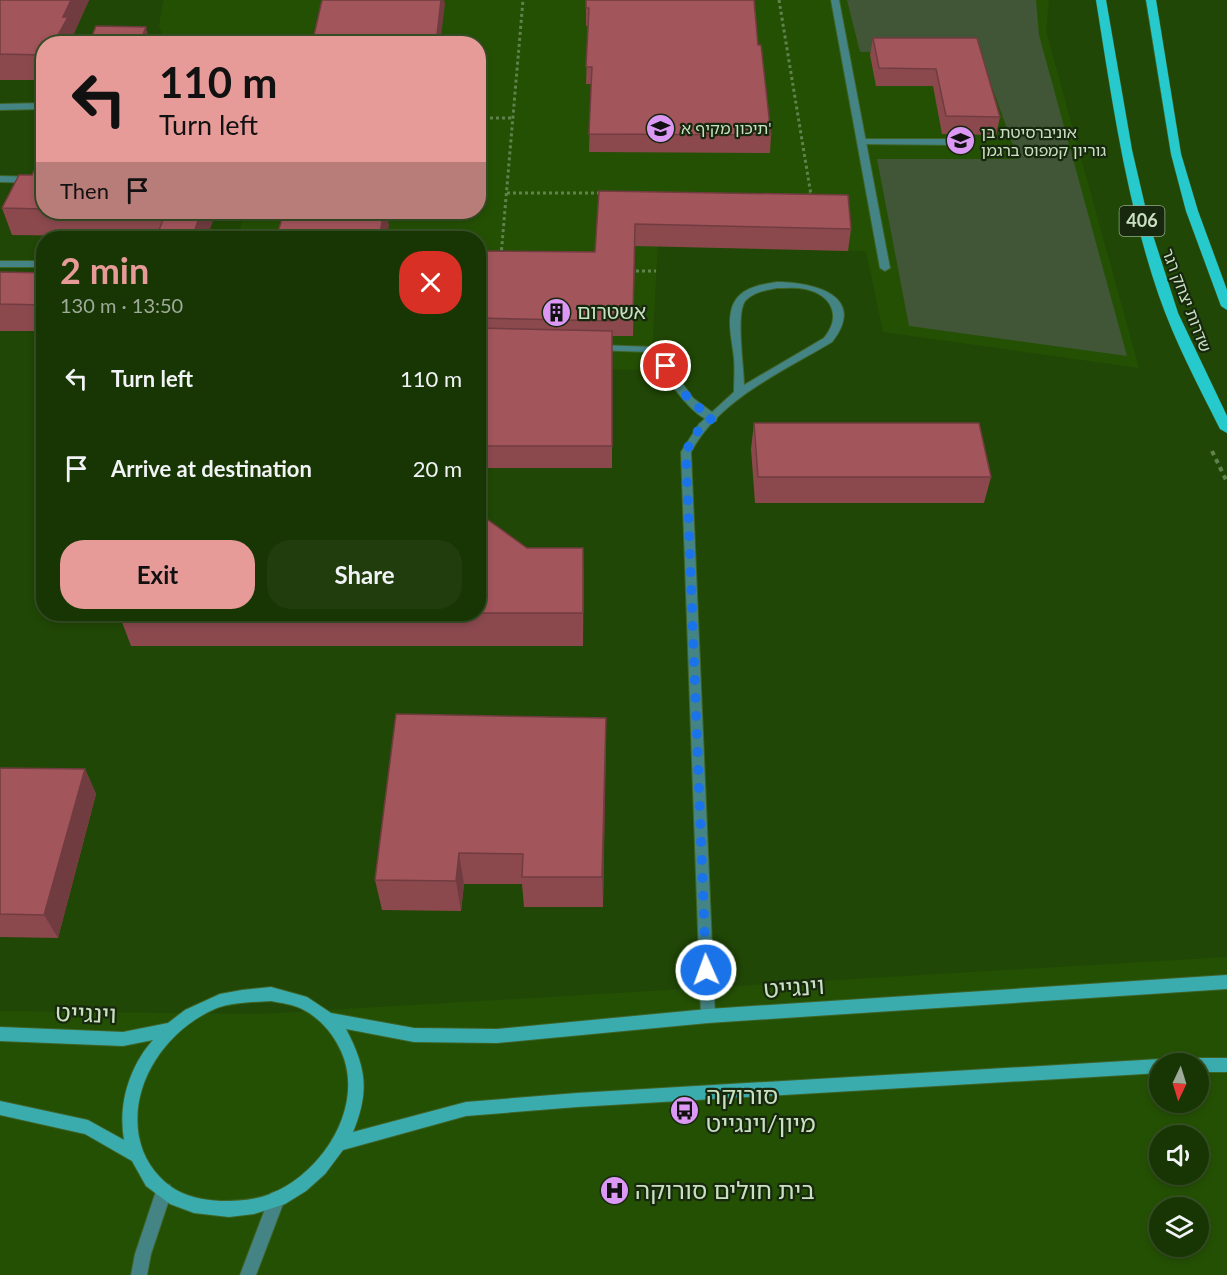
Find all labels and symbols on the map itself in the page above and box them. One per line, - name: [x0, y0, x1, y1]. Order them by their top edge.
- school or university icon: תיכון מקיף א': [644, 112, 676, 144]
- place label: תיכון מקיף א': [681, 118, 771, 137]
- place label: אוניברסיטת בן גוריון קמפוס ברגמן: [981, 122, 1106, 159]
- school or university icon: אוניברסיטת בן גוריון קמפוס ברגמן: [944, 125, 976, 157]
- road number: 406: [1120, 206, 1164, 236]
- street label: שדרות יצחק רגר: [1159, 245, 1216, 354]
- building icon: אשטרום: [540, 296, 572, 328]
- place label: אשטרום: [577, 299, 646, 323]
- pin: [640, 340, 691, 391]
- position arrow: [674, 938, 738, 1002]
- street label: וינגייט: [763, 970, 825, 1003]
- street label: וינגייט: [55, 997, 117, 1028]
- north arrow: [1149, 1053, 1209, 1113]
- place label: סורוקה מיון/וינגייט: [706, 1080, 816, 1137]
- bus stop icon: סורוקה מיון/וינגייט: [669, 1094, 701, 1126]
- hospital icon: בית חולים סורוקה: [598, 1175, 630, 1207]
- place label: בית חולים סורוקה: [635, 1175, 815, 1204]

